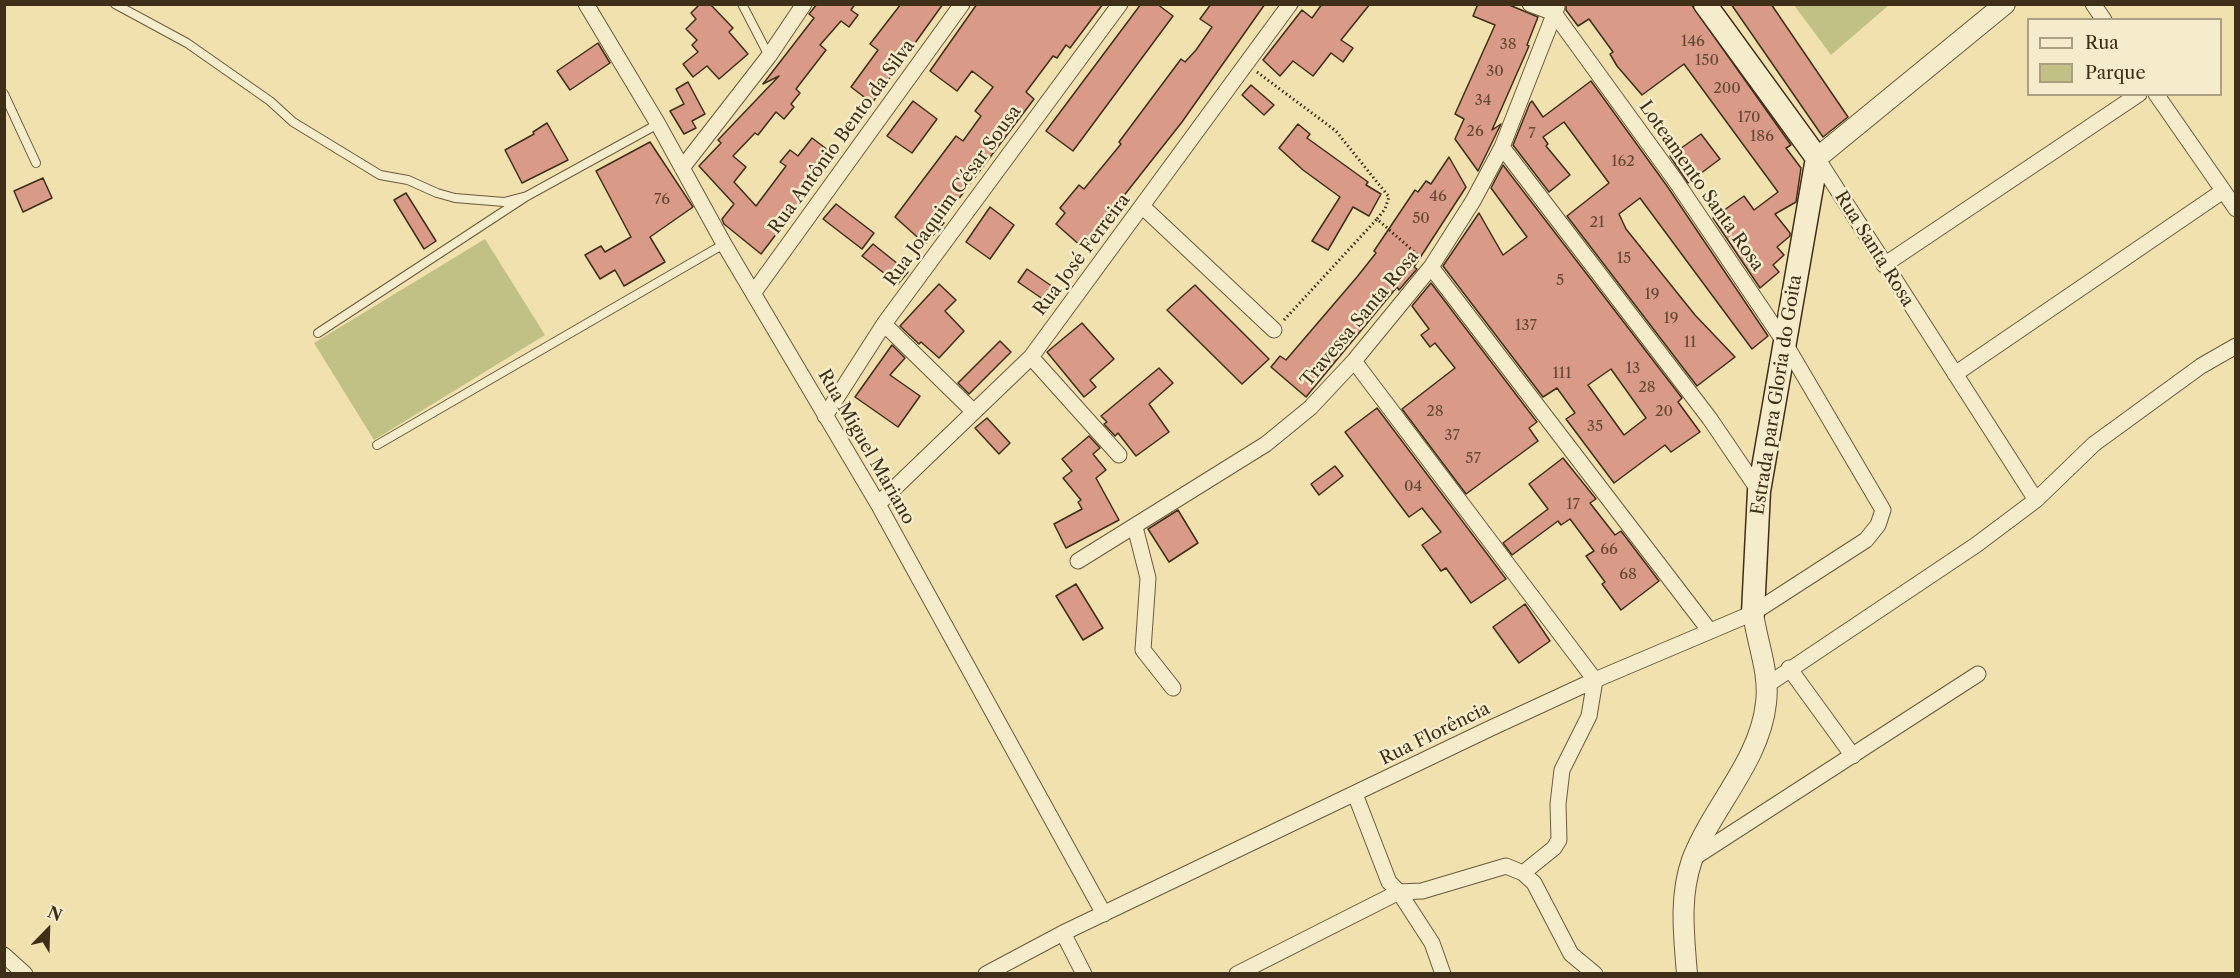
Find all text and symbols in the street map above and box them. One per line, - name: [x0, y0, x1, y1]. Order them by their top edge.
- legend: [2027, 18, 2222, 96]
- text: Rua: [2085, 32, 2119, 54]
- house number: 146: [1681, 33, 1705, 51]
- street label: Rua Antônio Bento da Silva: [764, 36, 920, 238]
- house number: 38: [1499, 36, 1517, 54]
- house number: 150: [1695, 52, 1719, 70]
- text: Parque: [2085, 62, 2146, 84]
- house number: 30: [1486, 63, 1504, 81]
- house number: 200: [1713, 80, 1741, 98]
- house number: 34: [1475, 92, 1491, 110]
- street label: Loteamento Santa Rosa: [1634, 97, 1768, 275]
- street label: Rua Joaquim César Sousa: [880, 101, 1026, 291]
- house number: 170: [1737, 109, 1761, 127]
- house number: 26: [1466, 123, 1484, 141]
- house number: 7: [1528, 125, 1536, 143]
- house number: 186: [1750, 128, 1774, 146]
- house number: 162: [1611, 153, 1635, 171]
- street label: Rua Santa Rosa: [1830, 187, 1918, 311]
- house number: 46: [1429, 188, 1447, 206]
- street label: Rua José Ferreira: [1029, 190, 1135, 320]
- house number: 76: [654, 191, 670, 209]
- house number: 50: [1412, 210, 1430, 228]
- house number: 21: [1590, 214, 1604, 232]
- street label: Travessa Santa Rosa: [1297, 246, 1423, 392]
- house number: 15: [1617, 250, 1631, 268]
- house number: 5: [1556, 272, 1564, 290]
- street label: Estrada para Gloria do Goita: [1747, 273, 1807, 517]
- house number: 19: [1644, 286, 1660, 304]
- house number: 19: [1663, 310, 1679, 328]
- house number: 137: [1515, 317, 1537, 335]
- house number: 11: [1684, 334, 1696, 352]
- house number: 13: [1626, 360, 1640, 378]
- house number: 111: [1553, 365, 1571, 383]
- street label: Rua Miguel Mariano: [813, 366, 919, 528]
- house number: 28: [1638, 379, 1656, 397]
- house number: 28: [1426, 403, 1444, 421]
- house number: 20: [1655, 403, 1673, 421]
- house number: 35: [1587, 418, 1603, 436]
- house number: 37: [1444, 427, 1460, 445]
- house number: 57: [1465, 450, 1481, 468]
- house number: 04: [1404, 478, 1422, 496]
- house number: 17: [1566, 496, 1580, 514]
- house number: 66: [1600, 541, 1618, 559]
- house number: 68: [1619, 566, 1637, 584]
- street label: Rua Florência: [1376, 698, 1494, 770]
- north arrow: [18, 900, 78, 960]
- text: N: [45, 902, 65, 925]

